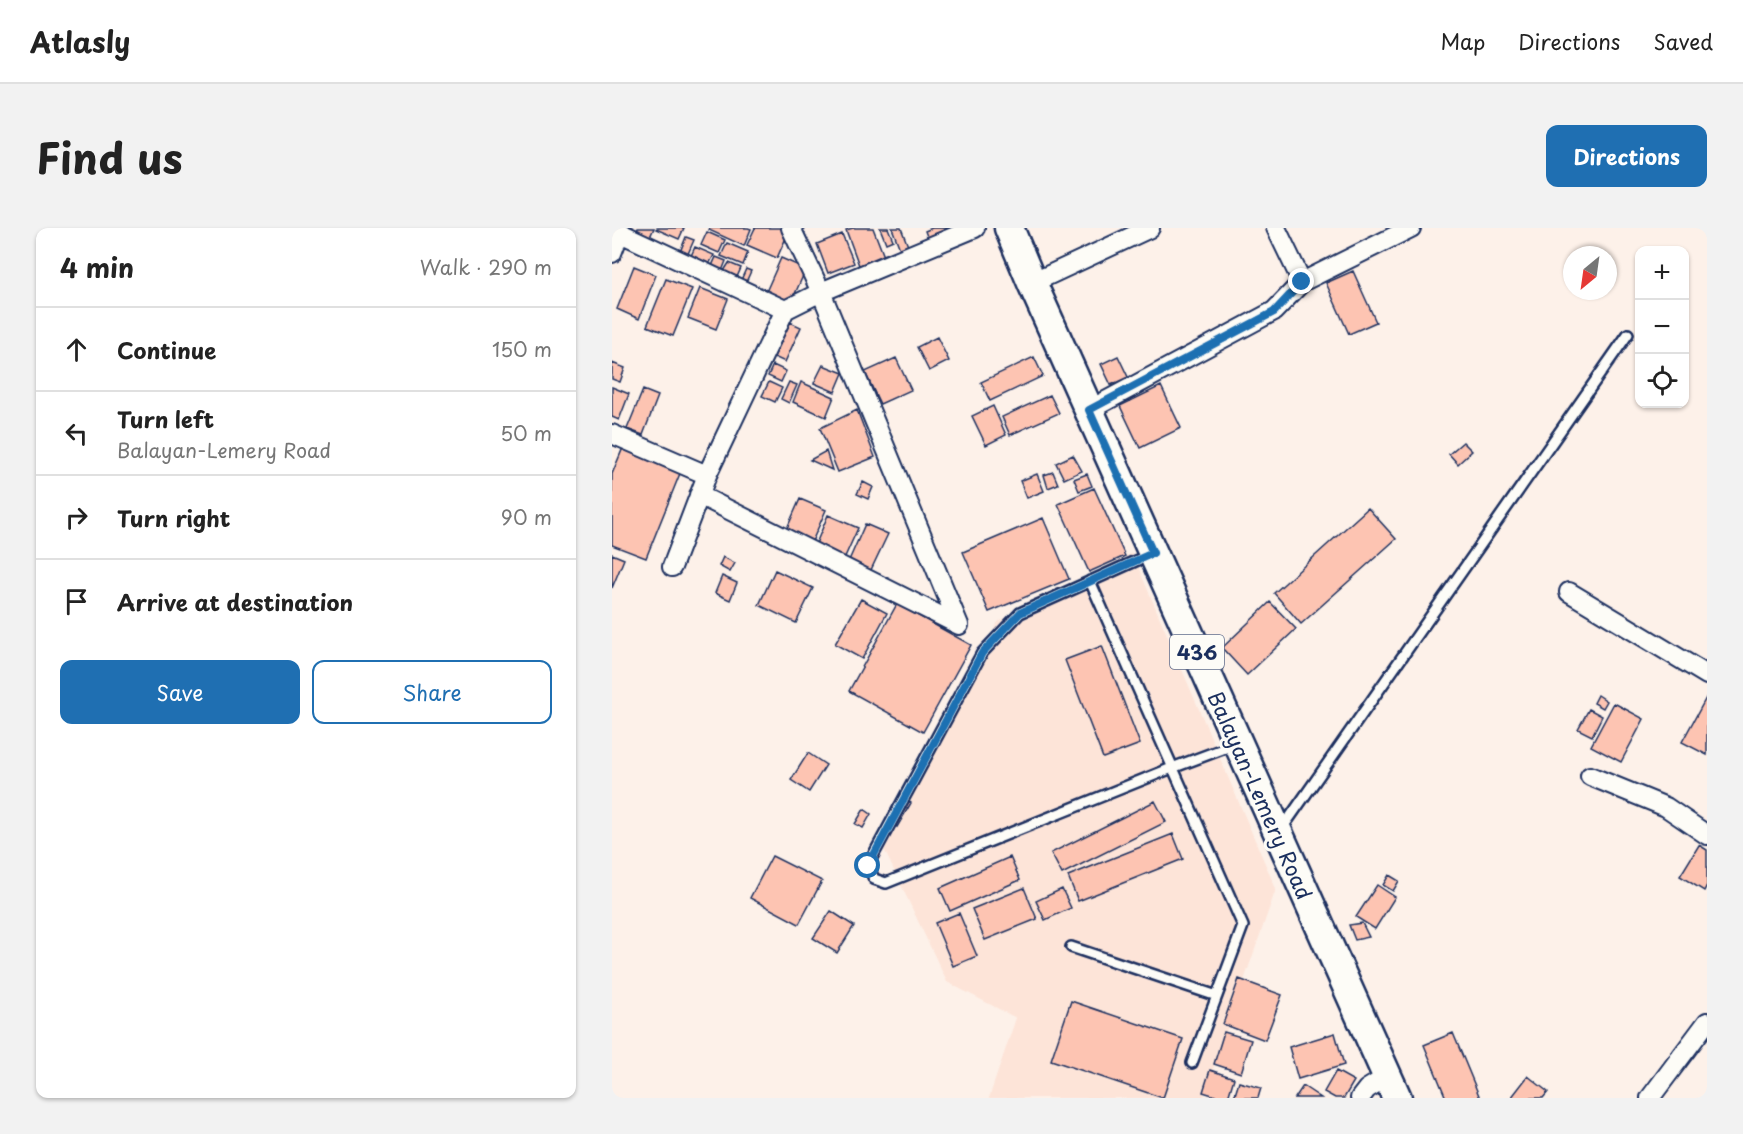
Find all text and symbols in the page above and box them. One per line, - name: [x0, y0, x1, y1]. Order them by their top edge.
- text: Atlasly: [30, 20, 130, 63]
- text: Map: [1440, 25, 1485, 57]
- text: Directions: [1518, 25, 1620, 57]
- text: Saved: [1653, 25, 1713, 57]
- text: Find us: [36, 125, 183, 188]
- button: Directions: [1546, 125, 1707, 187]
- north arrow: [1563, 246, 1617, 300]
- map controls: [1635, 246, 1689, 408]
- button: +: [1635, 246, 1689, 300]
- text: 4 min: [60, 248, 134, 287]
- text: Walk · 290 m: [420, 252, 552, 282]
- route end: [1288, 268, 1314, 294]
- button: −: [1635, 300, 1689, 354]
- icon: ahead: [60, 333, 93, 366]
- text: Continue: [117, 333, 216, 366]
- text: 150 m: [492, 334, 552, 364]
- button: locate: [1635, 354, 1689, 408]
- text: Turn left: [117, 402, 214, 435]
- icon: left: [60, 417, 93, 450]
- text: 50 m: [500, 418, 552, 448]
- text: Balayan-Lemery Road: [117, 435, 331, 465]
- icon: right: [60, 501, 93, 534]
- text: Turn right: [117, 501, 230, 534]
- text: 90 m: [501, 502, 552, 532]
- icon: arrive: [60, 585, 93, 618]
- text: Arrive at destination: [117, 585, 353, 618]
- road number: 436: [1170, 635, 1224, 669]
- button: Save: [60, 660, 300, 724]
- button: Share: [312, 660, 552, 724]
- street label: Balayan-Lemery Road: [1201, 686, 1321, 904]
- route start: [854, 852, 880, 878]

